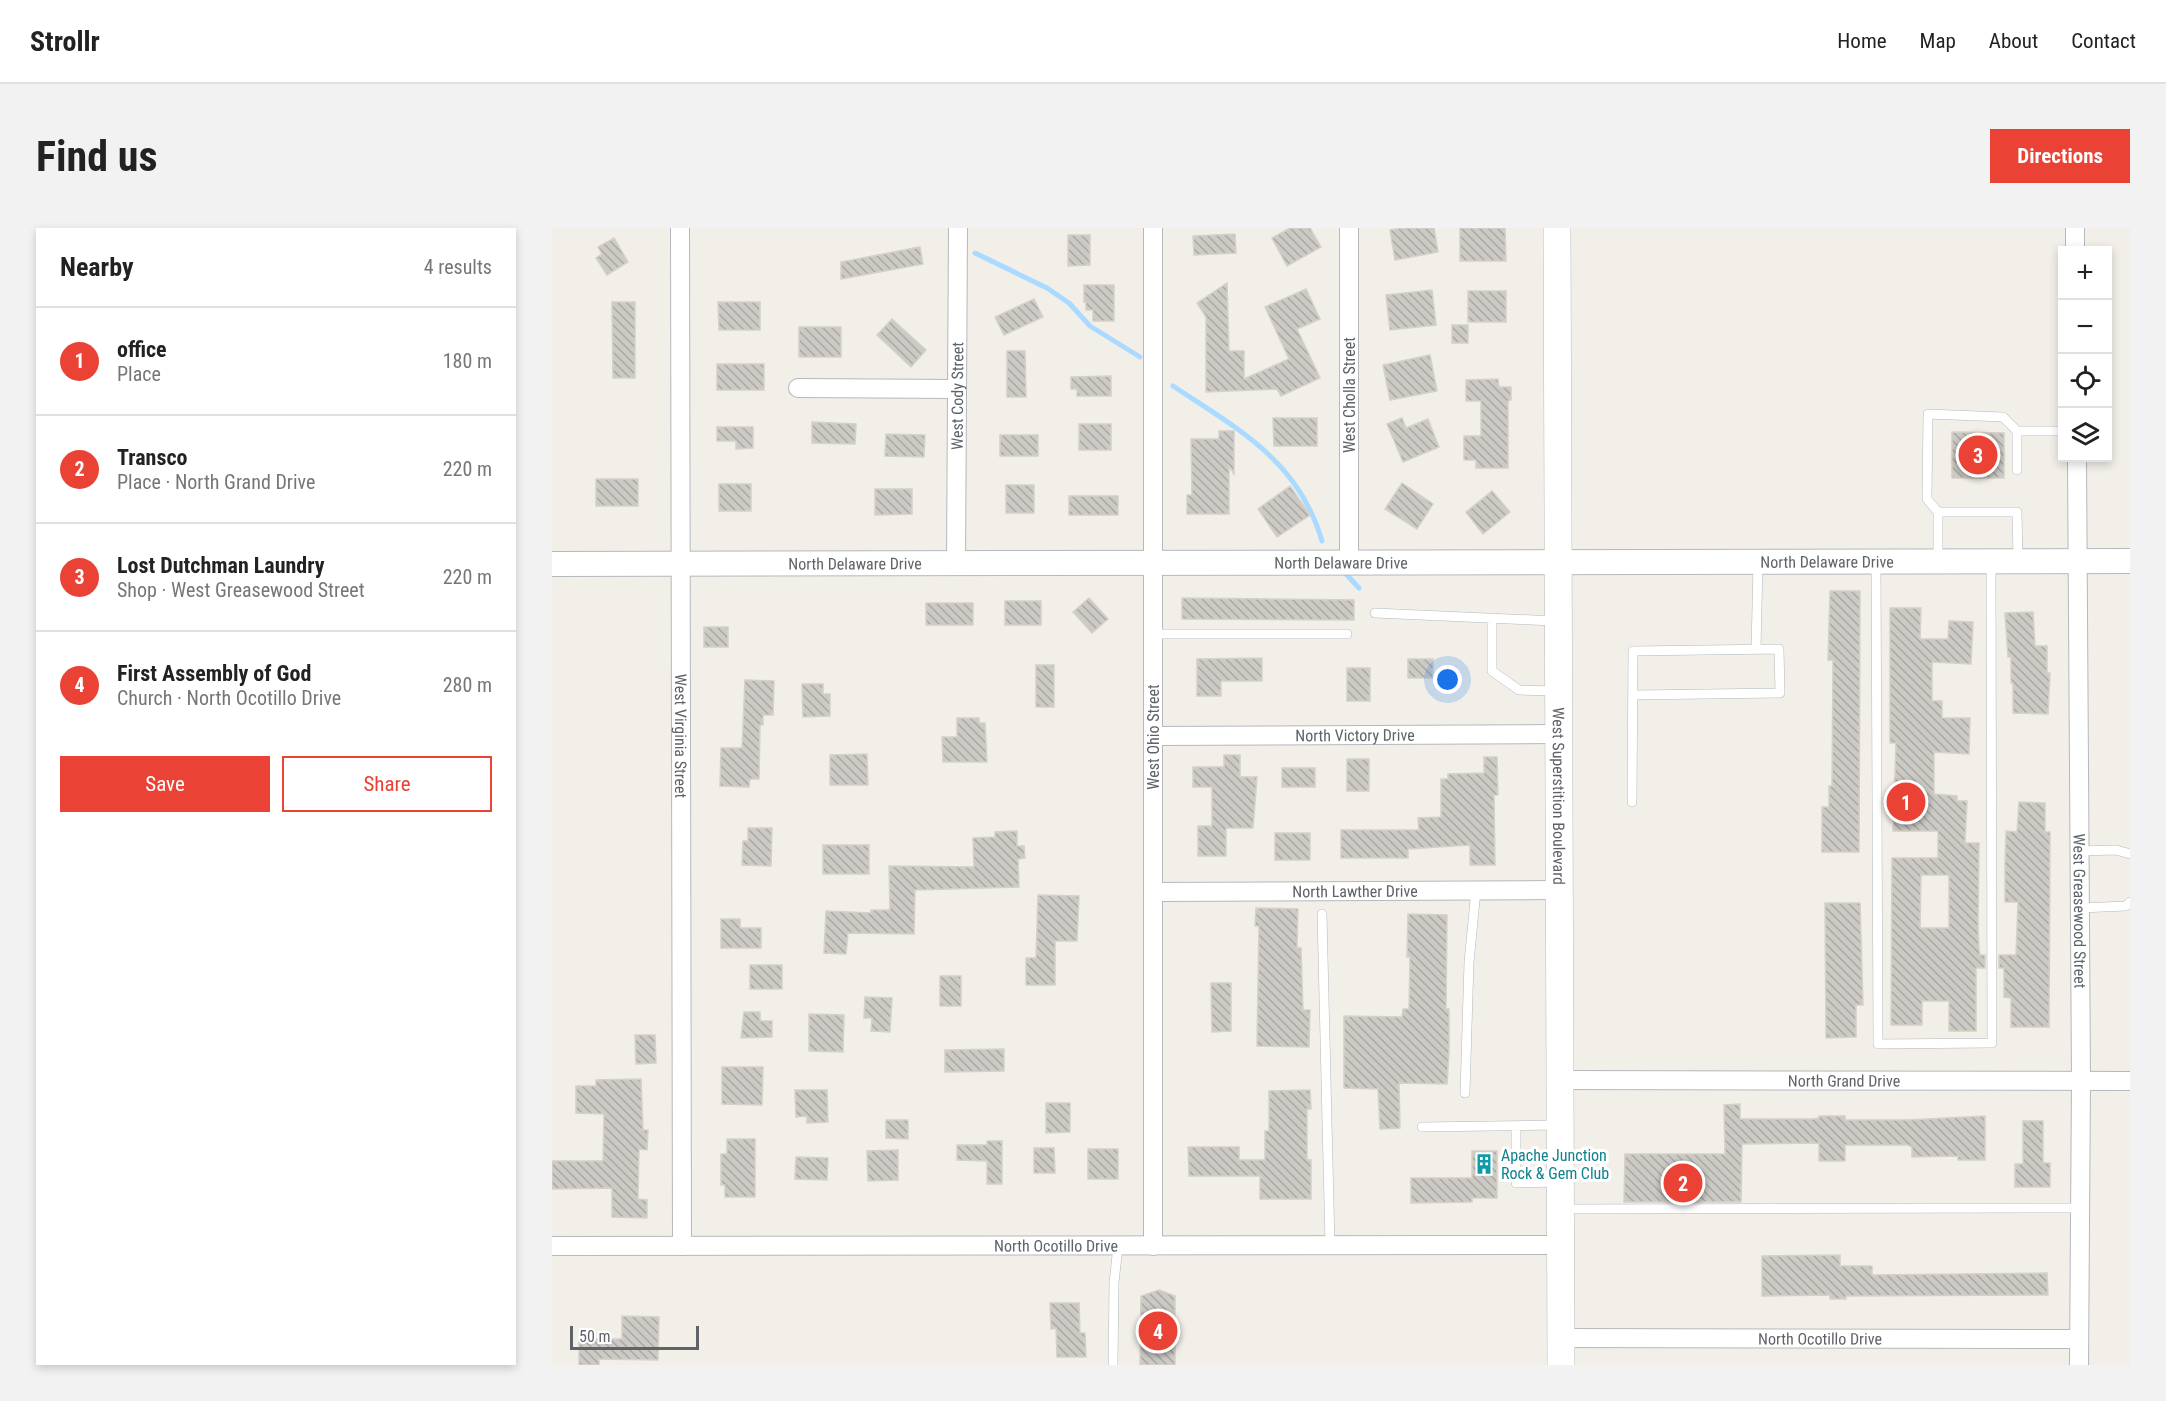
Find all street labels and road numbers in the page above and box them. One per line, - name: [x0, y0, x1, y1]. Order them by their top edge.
- street label: West Cholla Street: [1340, 337, 1359, 453]
- street label: West Cody Street: [947, 342, 967, 450]
- street label: North Delaware Drive: [1760, 552, 1894, 571]
- street label: North Delaware Drive: [1274, 553, 1408, 572]
- street label: North Delaware Drive: [788, 554, 922, 573]
- street label: West Virginia Street: [671, 674, 691, 798]
- street label: West Ohio Street: [1144, 684, 1163, 790]
- street label: West Superstition Boulevard: [1549, 707, 1569, 885]
- street label: North Victory Drive: [1295, 725, 1415, 745]
- street label: West Greasewood Street: [2070, 833, 2090, 989]
- street label: North Lawther Drive: [1292, 881, 1418, 901]
- street label: North Grand Drive: [1788, 1071, 1900, 1090]
- street label: North Ocotillo Drive: [994, 1236, 1118, 1255]
- street label: North Ocotillo Drive: [1758, 1329, 1882, 1348]

